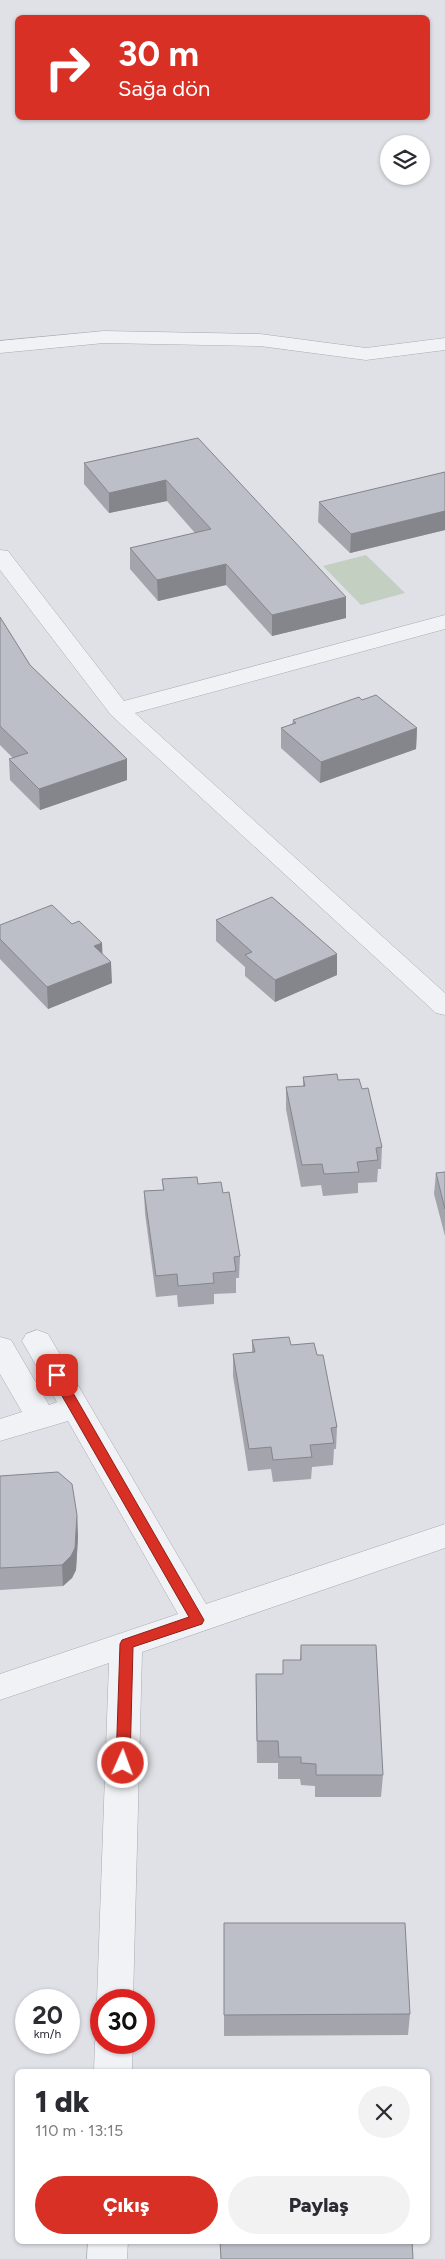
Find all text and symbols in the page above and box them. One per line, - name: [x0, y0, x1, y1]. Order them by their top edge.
- text: 30 m: [118, 33, 199, 75]
- icon: right: [35, 35, 100, 100]
- text: Sağa dön: [118, 75, 210, 102]
- map controls: [380, 135, 430, 185]
- button: layers: [380, 135, 430, 185]
- pin: [36, 1354, 78, 1396]
- icon: arrive: [43, 1361, 71, 1389]
- position arrow: [96, 1736, 148, 1788]
- speed limit sign: 30: [90, 1989, 155, 2054]
- text: 20: [32, 2000, 63, 2030]
- text: km/h: [34, 2027, 61, 2041]
- text: 1 dk: [35, 2083, 90, 2120]
- button: close: [358, 2086, 410, 2138]
- text: 110 m · 13:15: [35, 2121, 123, 2140]
- button: Çıkış: [35, 2176, 218, 2234]
- button: Paylaş: [228, 2176, 410, 2234]

